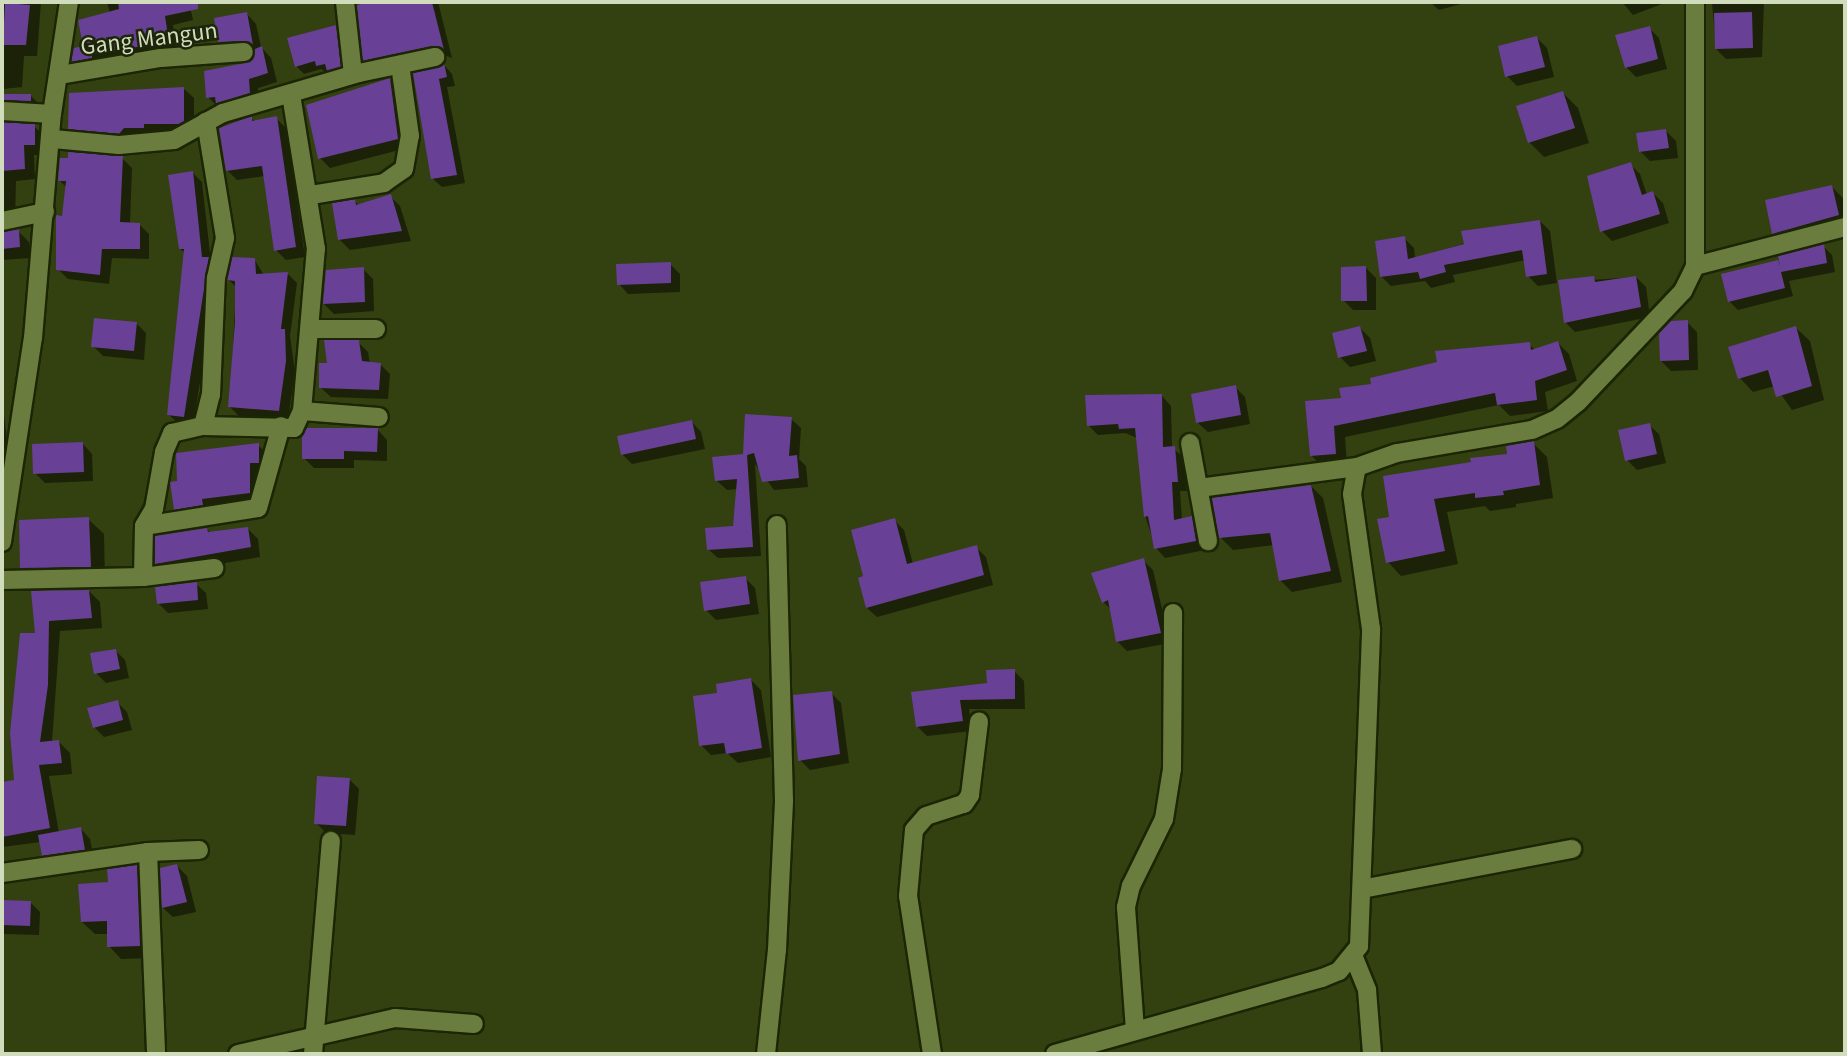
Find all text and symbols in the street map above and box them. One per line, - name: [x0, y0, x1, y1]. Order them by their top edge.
- street label: Gang Mangun: [79, 16, 219, 62]

